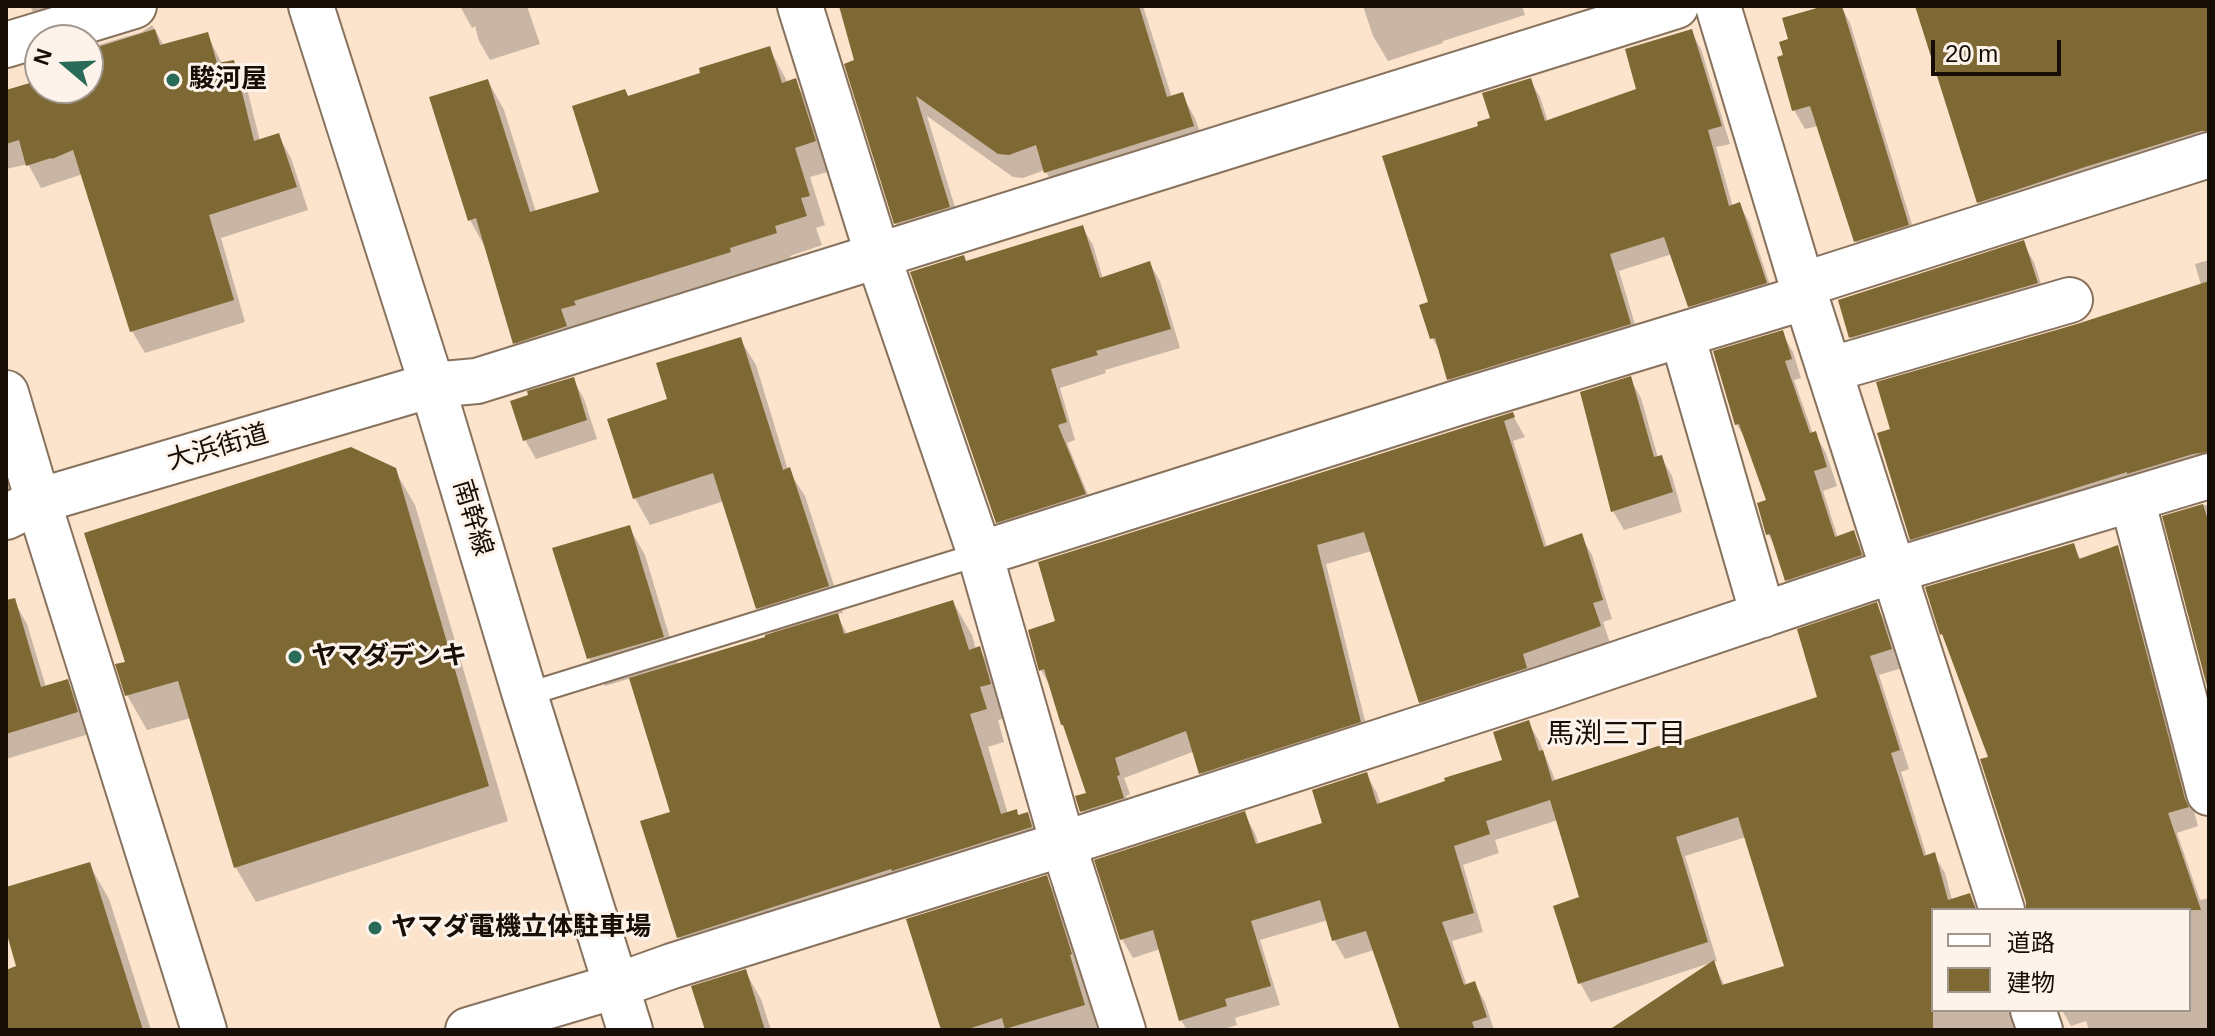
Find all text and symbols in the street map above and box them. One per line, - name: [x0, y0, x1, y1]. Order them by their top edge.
- north arrow: [24, 24, 104, 104]
- scale bar: [1935, 24, 2065, 74]
- text: 20 m: [1945, 40, 1998, 67]
- text: N: [28, 45, 57, 68]
- place label: 駿河屋: [189, 64, 267, 96]
- marker: 駿河屋: [164, 71, 182, 89]
- street label: 大浜街道: [164, 419, 272, 477]
- street label: 南幹線: [446, 476, 498, 560]
- place label: ヤマダデンキ: [311, 641, 467, 673]
- marker: ヤマダデンキ: [286, 648, 304, 666]
- district label: 馬渕三丁目: [1546, 718, 1686, 752]
- legend: [1931, 908, 2191, 1012]
- place label: ヤマダ電機立体駐車場: [391, 912, 651, 944]
- marker: ヤマダ電機立体駐車場: [366, 919, 384, 937]
- text: 道路: [2007, 929, 2055, 956]
- text: 建物: [2007, 969, 2055, 996]

